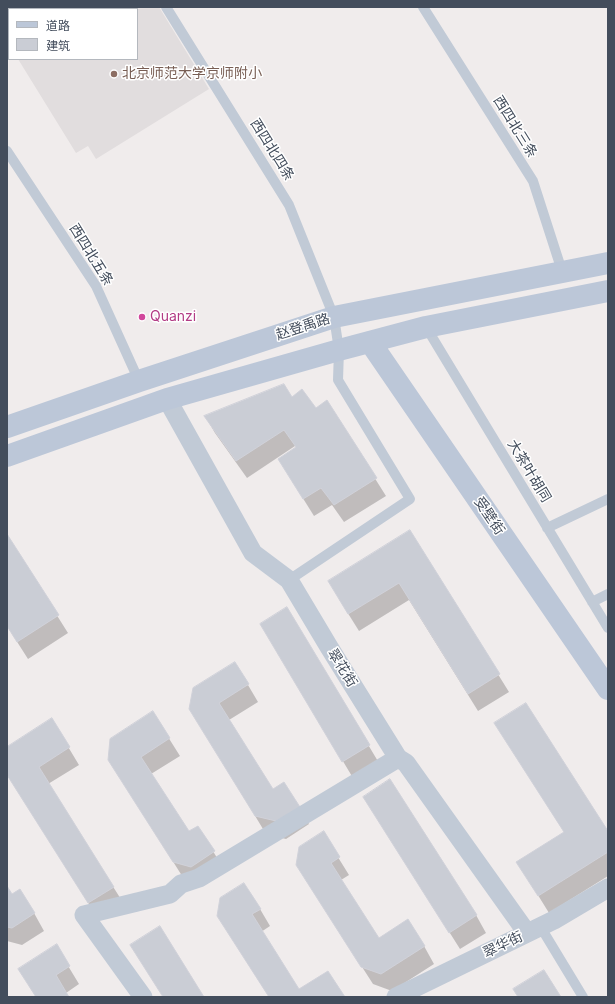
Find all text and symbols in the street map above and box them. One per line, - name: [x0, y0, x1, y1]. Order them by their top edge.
- legend: [8, 8, 138, 60]
- text: 道路: [46, 18, 70, 33]
- text: 建筑: [46, 38, 70, 53]
- place label: 北京师范大学京师附小: [122, 66, 262, 82]
- marker: 北京师范大学京师附小: [109, 69, 119, 79]
- street label: 西四北三条: [489, 93, 541, 161]
- street label: 西四北四条: [246, 116, 298, 184]
- street label: 西四北五条: [65, 221, 117, 289]
- place label: Quanzi: [150, 309, 196, 325]
- street label: 赵登禹路: [274, 310, 332, 344]
- marker: Quanzi: [137, 312, 147, 322]
- street label: 大茶叶胡同: [504, 437, 554, 505]
- street label: 受壁街: [470, 494, 508, 538]
- street label: 翠花街: [324, 646, 360, 690]
- street label: 翠华街: [480, 928, 526, 962]

